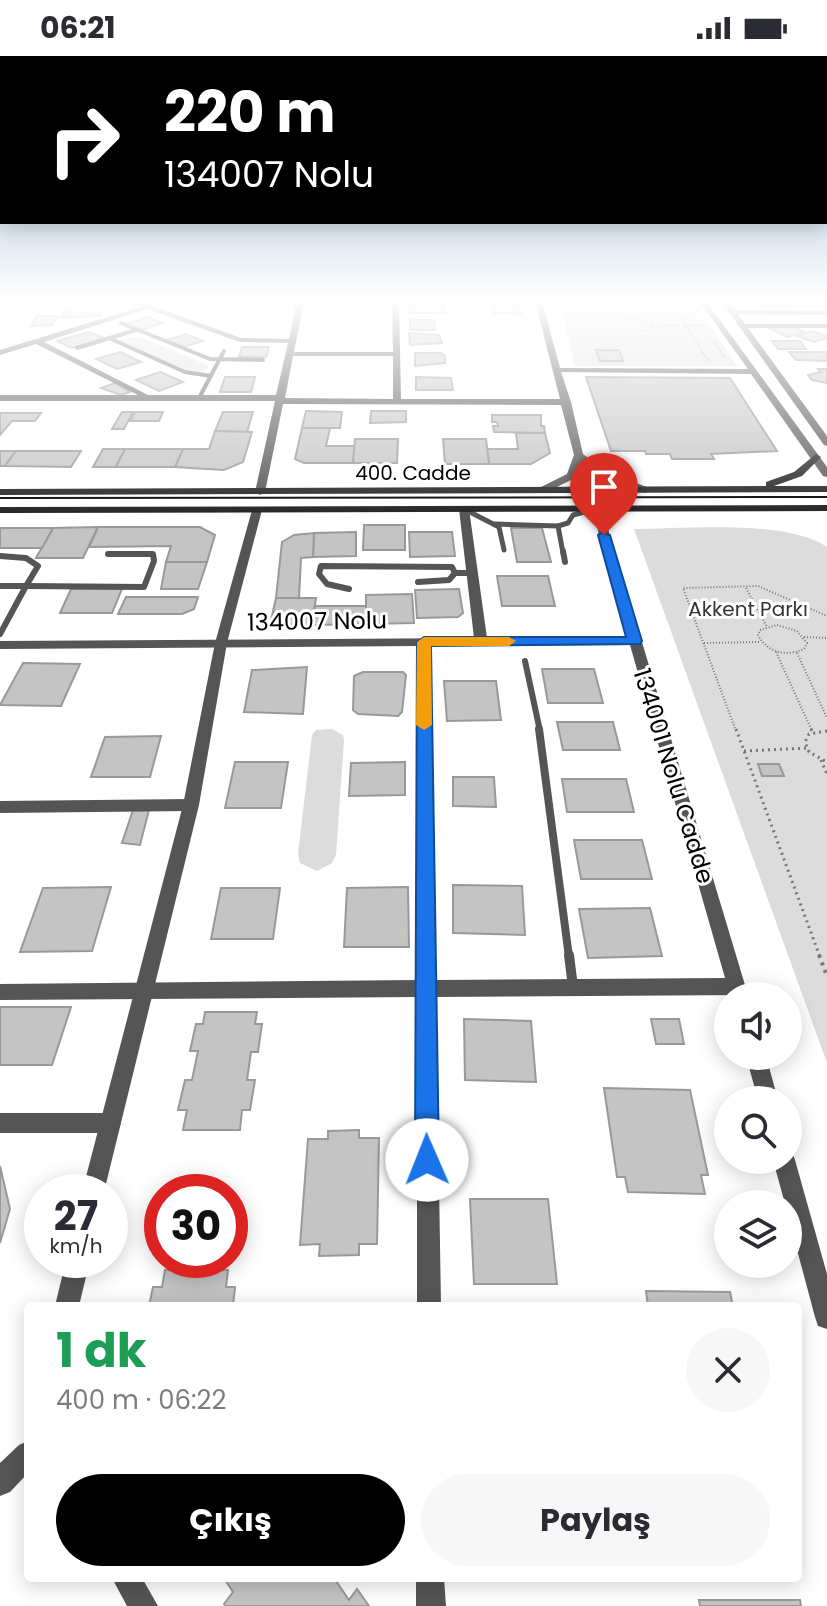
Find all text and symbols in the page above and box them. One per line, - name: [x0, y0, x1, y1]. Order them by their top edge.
- text: 06:21: [40, 6, 116, 49]
- text: 220 m: [164, 73, 336, 152]
- icon: right: [32, 88, 136, 192]
- text: 134007 Nolu: [164, 149, 374, 200]
- pin: [570, 453, 638, 535]
- street label: 400. Cadde: [355, 459, 471, 487]
- icon: arrive: [582, 465, 626, 509]
- park label: Akkent Parkı: [688, 595, 808, 623]
- street label: 134007 Nolu: [247, 603, 387, 639]
- street label: 134001 Nolu Cadde: [626, 664, 722, 888]
- map controls: [714, 982, 802, 1278]
- button: sound: [714, 982, 802, 1070]
- button: search: [714, 1086, 802, 1174]
- position arrow: [385, 1118, 469, 1202]
- speed limit sign: 30: [144, 1174, 248, 1278]
- text: 27: [54, 1188, 98, 1244]
- button: layers: [714, 1190, 802, 1278]
- text: km/h: [49, 1232, 103, 1260]
- text: 1 dk: [56, 1317, 146, 1384]
- button: close: [686, 1328, 770, 1412]
- text: 400 m · 06:22: [56, 1382, 226, 1418]
- button: Çıkış: [56, 1474, 405, 1566]
- button: Paylaş: [421, 1474, 770, 1566]

